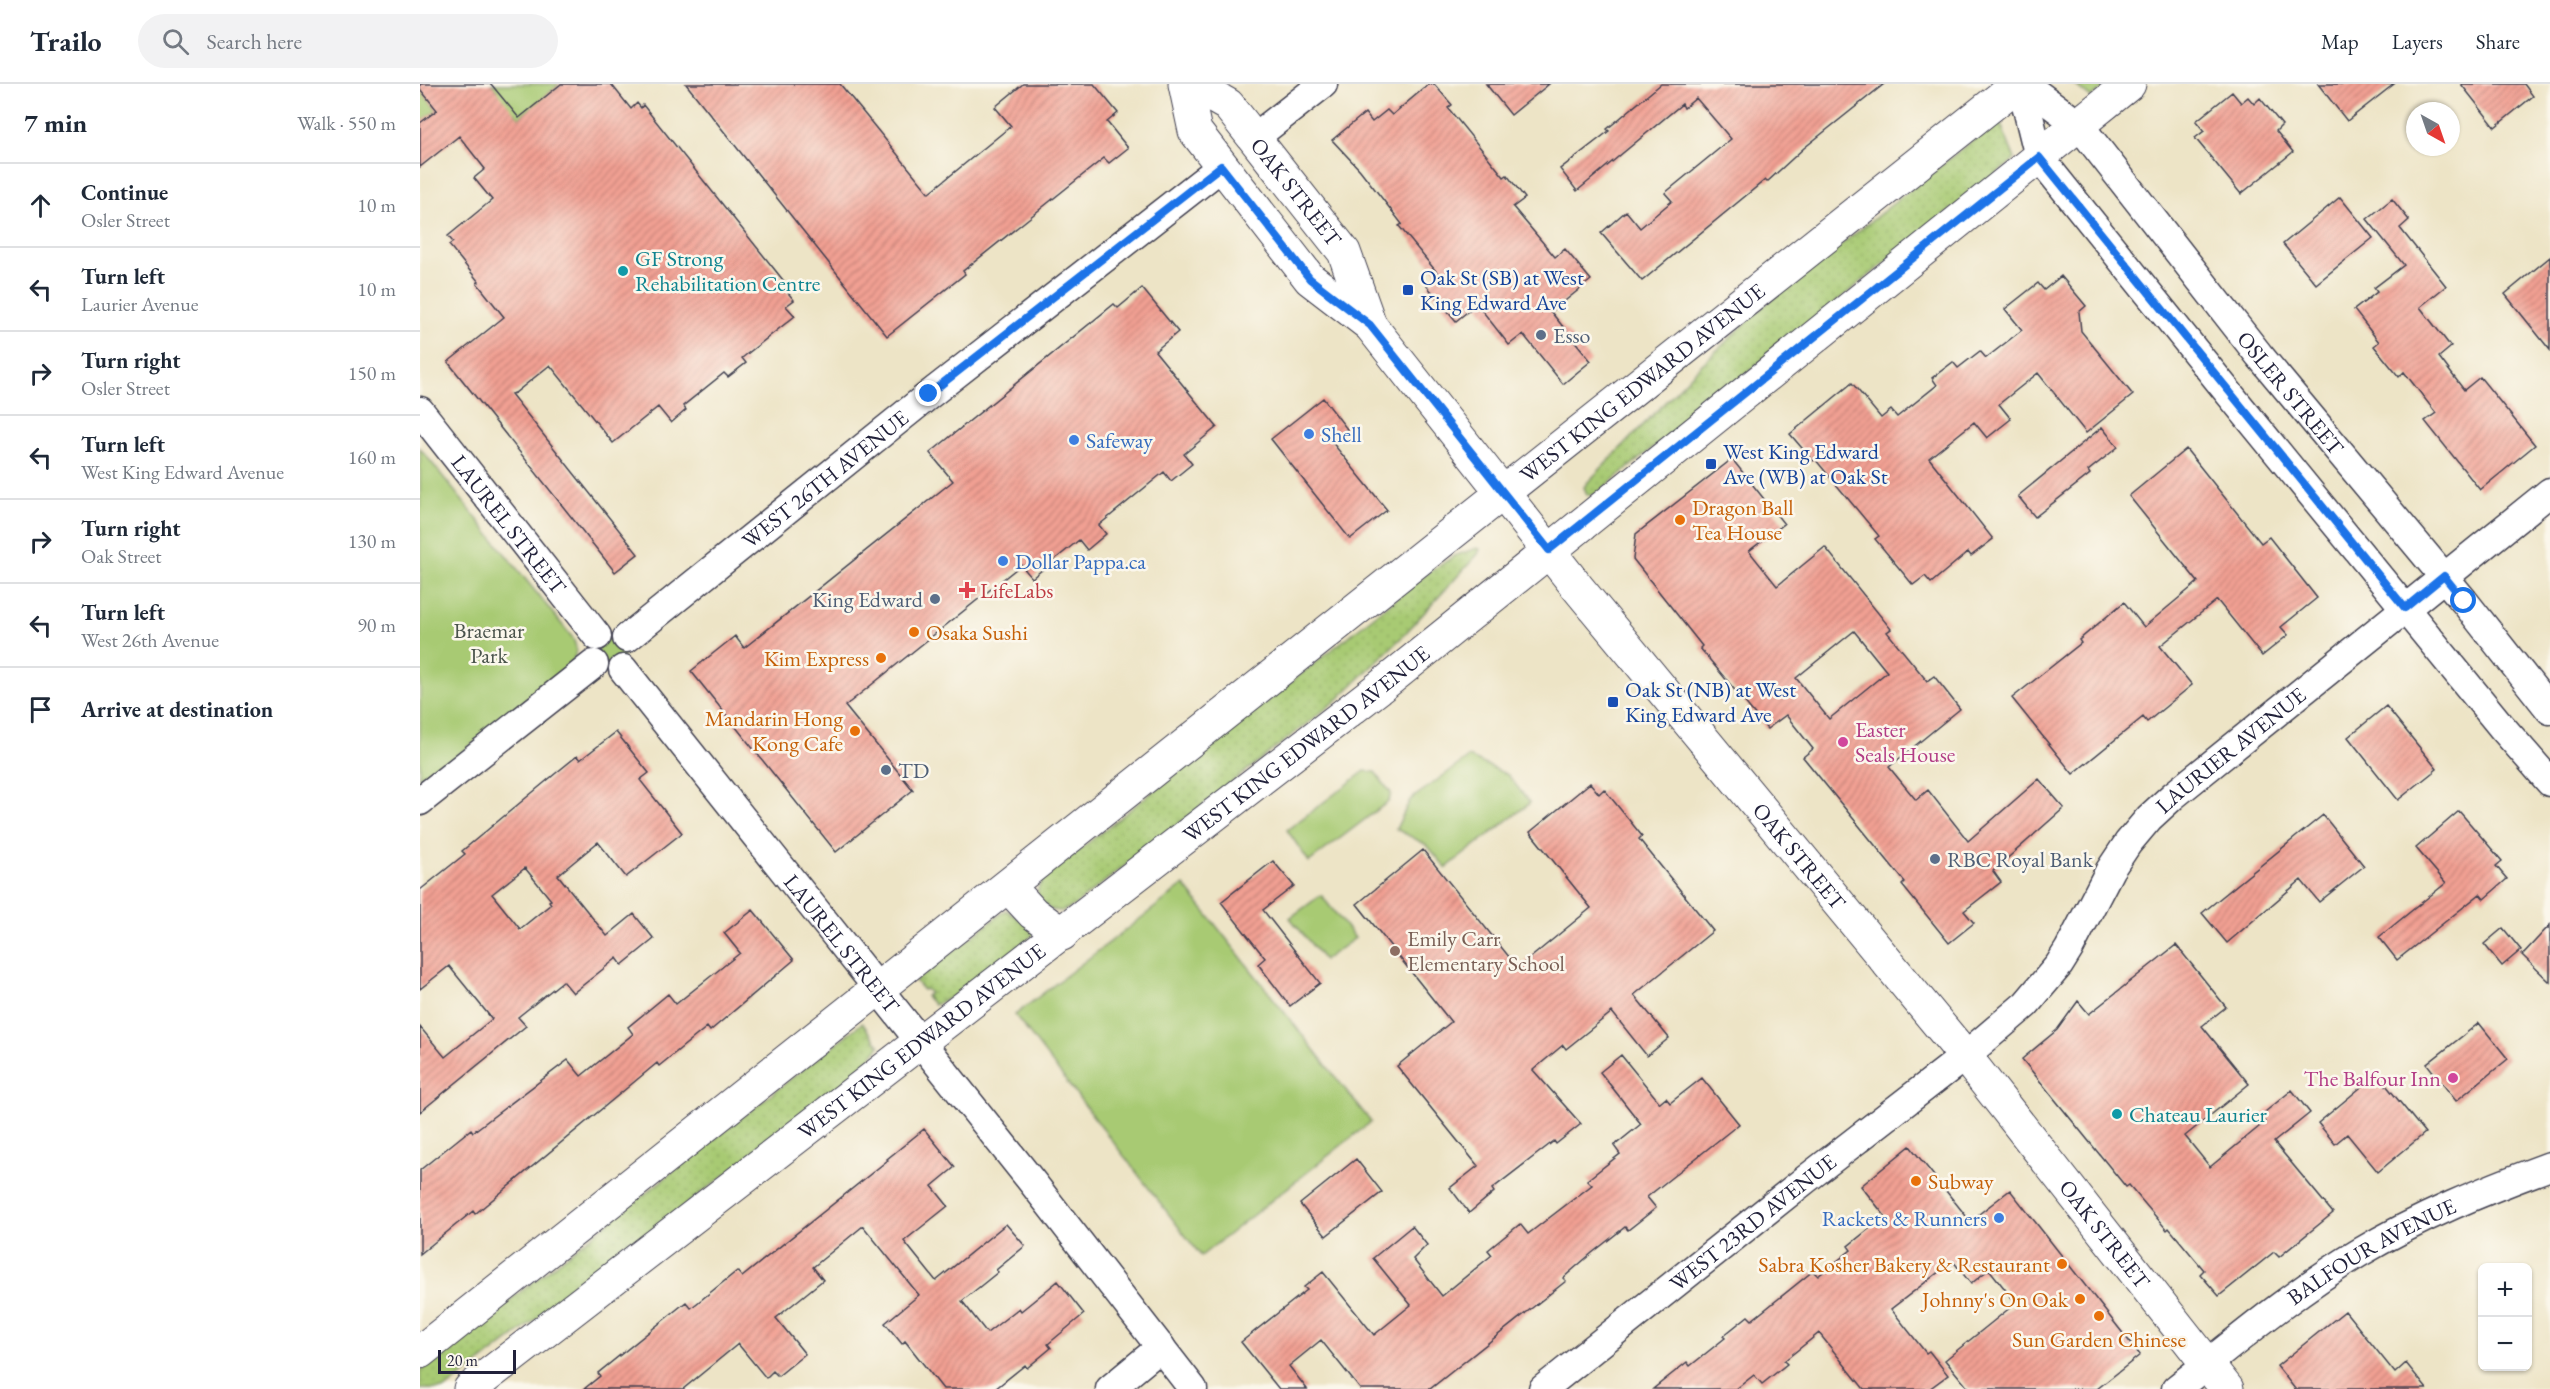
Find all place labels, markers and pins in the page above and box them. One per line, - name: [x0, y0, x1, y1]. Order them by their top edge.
- place label: GF Strong Rehabilitation Centre: [635, 244, 821, 298]
- place label: Oak St (SB) at West King Edward Ave: [1420, 263, 1584, 317]
- marker: GF Strong Rehabilitation Centre: [616, 264, 630, 278]
- marker: Oak St (SB) at West King Edward Ave: [1401, 283, 1415, 297]
- place label: Esso: [1553, 321, 1591, 350]
- marker: Esso: [1534, 328, 1548, 342]
- place label: Shell: [1321, 420, 1362, 449]
- place label: Safeway: [1086, 426, 1153, 455]
- marker: Shell: [1302, 427, 1316, 441]
- marker: Safeway: [1067, 433, 1081, 447]
- place label: West King Edward Ave (WB) at Oak St: [1722, 437, 1888, 491]
- marker: West King Edward Ave (WB) at Oak St: [1704, 457, 1718, 471]
- place label: Dragon Ball Tea House: [1692, 493, 1793, 547]
- marker: Dragon Ball Tea House: [1673, 513, 1687, 527]
- place label: Dollar Pappa.ca: [1015, 547, 1146, 576]
- marker: Dollar Pappa.ca: [996, 554, 1010, 568]
- place label: LifeLabs: [980, 576, 1053, 605]
- marker: LifeLabs: [958, 581, 976, 599]
- place label: King Edward: [812, 585, 924, 614]
- marker: King Edward: [928, 592, 942, 606]
- place label: Osaka Sushi: [926, 618, 1028, 647]
- marker: Osaka Sushi: [907, 625, 921, 639]
- place label: Kim Express: [764, 644, 869, 673]
- marker: Kim Express: [874, 651, 888, 665]
- place label: Oak St (NB) at West King Edward Ave: [1625, 675, 1796, 729]
- marker: Oak St (NB) at West King Edward Ave: [1606, 695, 1620, 709]
- place label: Mandarin Hong Kong Cafe: [705, 704, 843, 758]
- place label: Easter Seals House: [1855, 715, 1956, 769]
- marker: Mandarin Hong Kong Cafe: [848, 724, 862, 738]
- marker: Easter Seals House: [1836, 735, 1850, 749]
- place label: TD: [898, 756, 929, 785]
- marker: TD: [879, 763, 893, 777]
- place label: RBC Royal Bank: [1947, 845, 2094, 874]
- marker: RBC Royal Bank: [1928, 852, 1942, 866]
- place label: Emily Carr Elementary School: [1407, 924, 1565, 978]
- marker: Emily Carr Elementary School: [1388, 944, 1402, 958]
- place label: The Balfour Inn: [2304, 1064, 2441, 1093]
- marker: The Balfour Inn: [2446, 1071, 2460, 1085]
- place label: Chateau Laurier: [2129, 1100, 2268, 1129]
- marker: Chateau Laurier: [2110, 1107, 2124, 1121]
- place label: Subway: [1928, 1167, 1994, 1196]
- marker: Subway: [1909, 1174, 1923, 1188]
- place label: Rackets & Runners: [1822, 1204, 1987, 1233]
- marker: Rackets & Runners: [1992, 1211, 2006, 1225]
- place label: Sabra Kosher Bakery & Restaurant: [1758, 1250, 2050, 1279]
- marker: Sabra Kosher Bakery & Restaurant: [2055, 1257, 2069, 1271]
- place label: Johnny's On Oak: [1920, 1285, 2069, 1314]
- marker: Johnny's On Oak: [2073, 1292, 2087, 1306]
- marker: Sun Garden Chinese: [2092, 1309, 2106, 1323]
- place label: Sun Garden Chinese: [2012, 1325, 2186, 1354]

